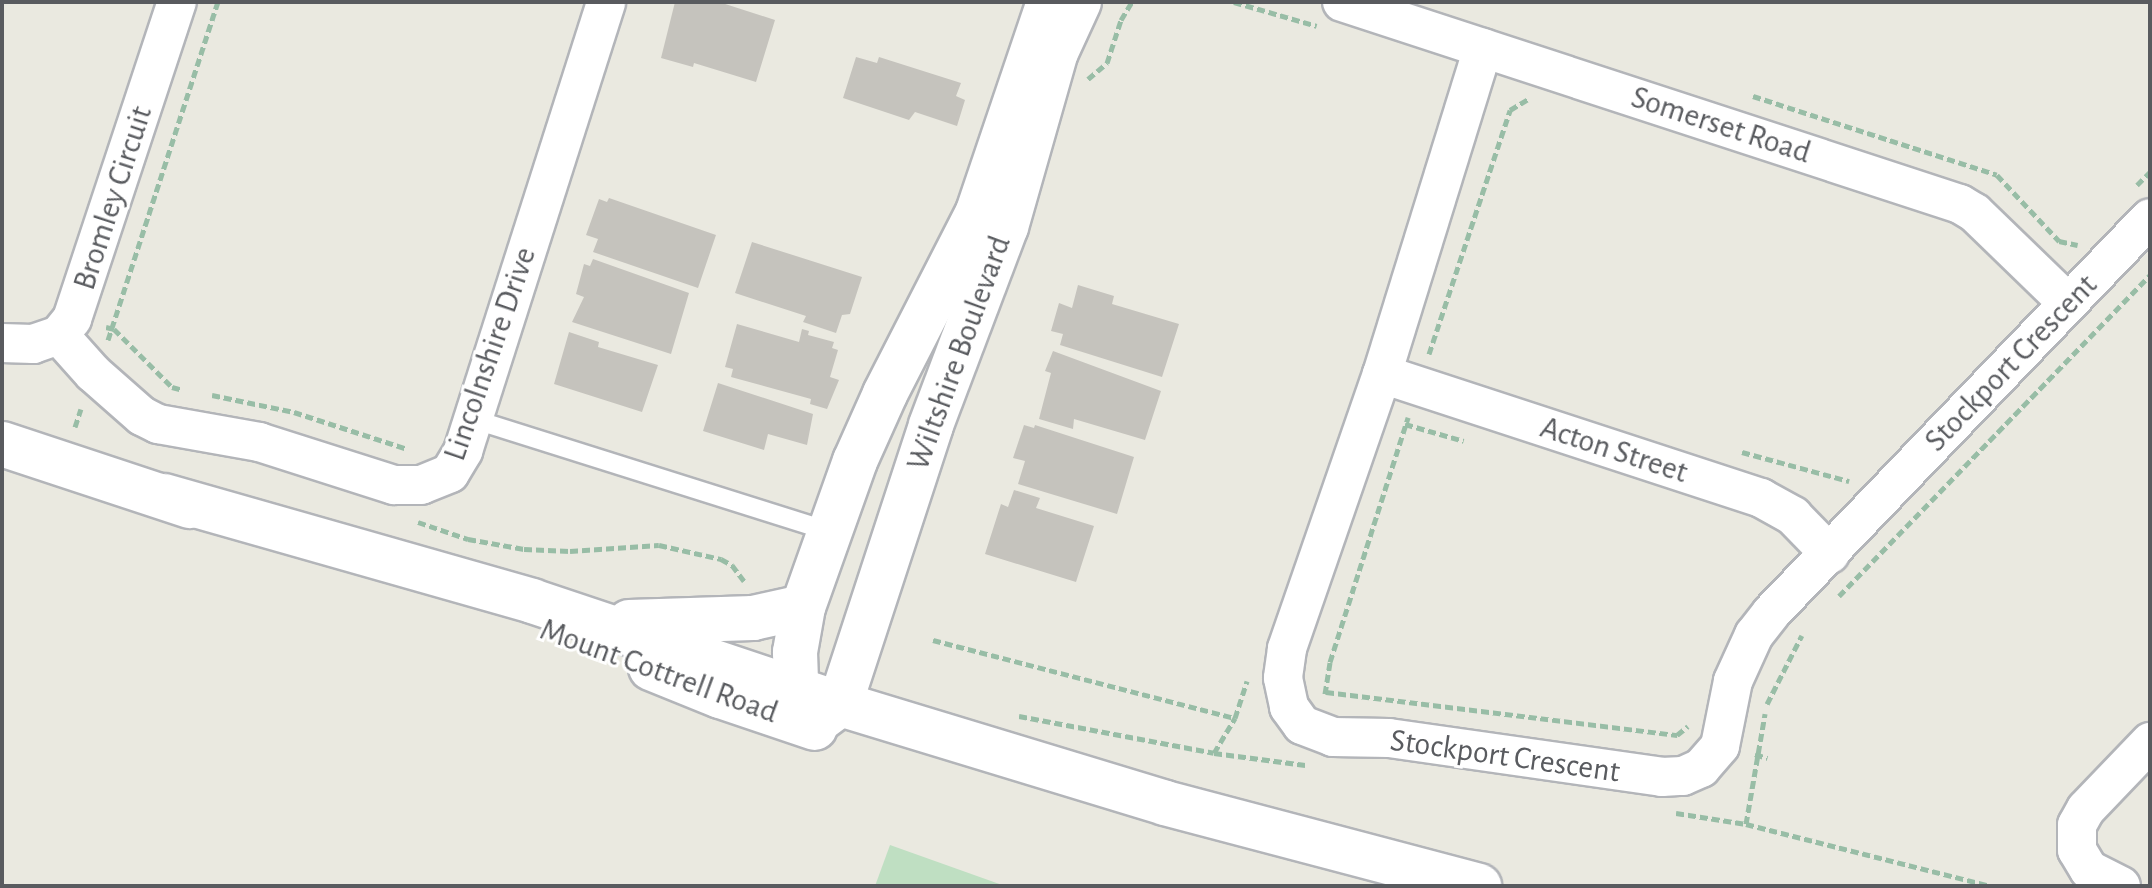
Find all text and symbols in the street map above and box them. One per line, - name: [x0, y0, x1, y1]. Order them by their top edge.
- street label: Somerset Road: [1626, 78, 1816, 172]
- street label: Bromley Circuit: [65, 101, 161, 295]
- street label: Wiltshire Boulevard: [899, 230, 1019, 476]
- street label: Lincolnshire Drive: [436, 242, 544, 466]
- street label: Stockport Crescent: [1917, 266, 2105, 460]
- street label: Acton Street: [1536, 408, 1692, 492]
- street label: Mount Cottrell Road: [535, 610, 783, 732]
- street label: Stockport Crescent: [1388, 721, 1622, 791]

